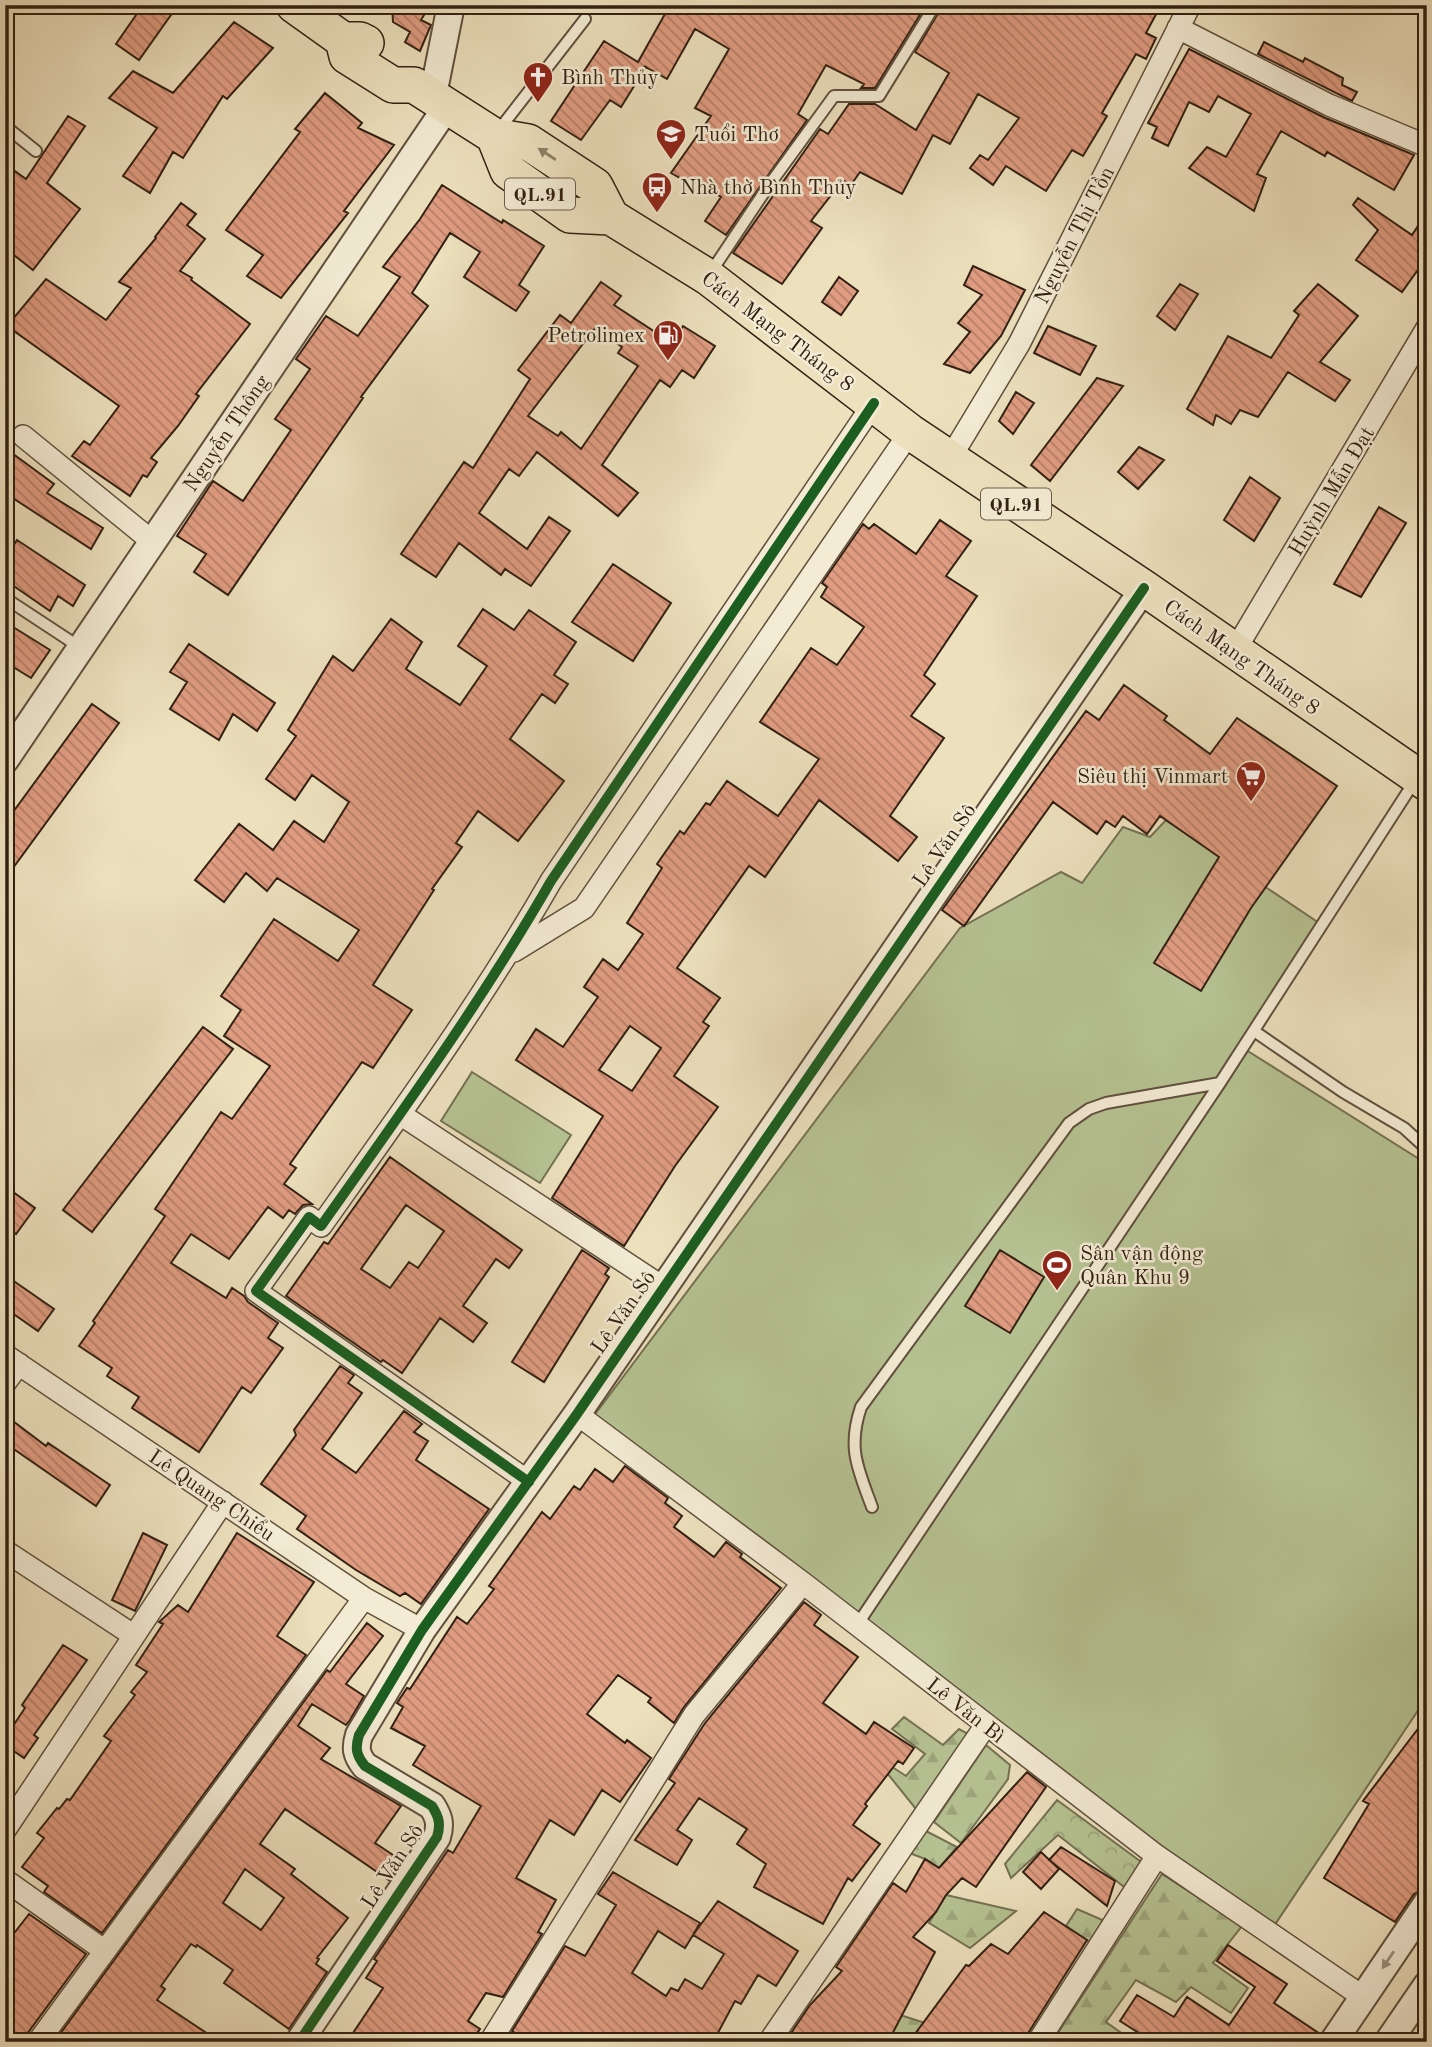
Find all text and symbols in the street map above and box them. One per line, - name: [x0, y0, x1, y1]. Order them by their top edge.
- church icon: Bình Thủy: [521, 60, 555, 104]
- place label: Bình Thủy: [561, 68, 659, 89]
- school or university icon: Tuổi Thơ: [654, 117, 688, 161]
- place label: Tuổi Thơ: [694, 123, 779, 146]
- one-way arrow: [537, 148, 556, 161]
- street label: Nguyễn Thị Tồn: [1030, 163, 1119, 308]
- bus stop icon: Nhà thờ Bình Thủy: [640, 170, 674, 214]
- road number: QL.91: [505, 178, 575, 210]
- place label: Nhà thờ Bình Thủy: [680, 178, 856, 199]
- street label: Cách Mạng Tháng 8: [697, 268, 857, 396]
- fuel station icon: Petrolimex: [651, 318, 685, 362]
- place label: Petrolimex: [547, 326, 645, 347]
- street label: Nguyễn Thông: [179, 370, 274, 496]
- street label: Huỳnh Mẫn Đạt: [1284, 423, 1379, 560]
- road number: QL.91: [981, 489, 1051, 520]
- street label: Cách Mạng Tháng 8: [1159, 597, 1323, 720]
- supermarket icon: Siêu thị Vinmart: [1234, 759, 1268, 803]
- place label: Siêu thị Vinmart: [1077, 767, 1228, 788]
- street label: Lê Văn Sô: [910, 800, 981, 891]
- place label: Sân vận động Quân Khu 9: [1080, 1244, 1204, 1289]
- sports icon: Sân vận động Quân Khu 9: [1040, 1248, 1074, 1292]
- street label: Lê Văn Sô: [588, 1268, 660, 1358]
- street label: Lê Quang Chiểu: [145, 1445, 279, 1546]
- street label: Lê Văn Bì: [922, 1674, 1008, 1748]
- street label: Lê Văn Sô: [358, 1821, 428, 1913]
- one-way arrow: [1381, 1951, 1395, 1969]

